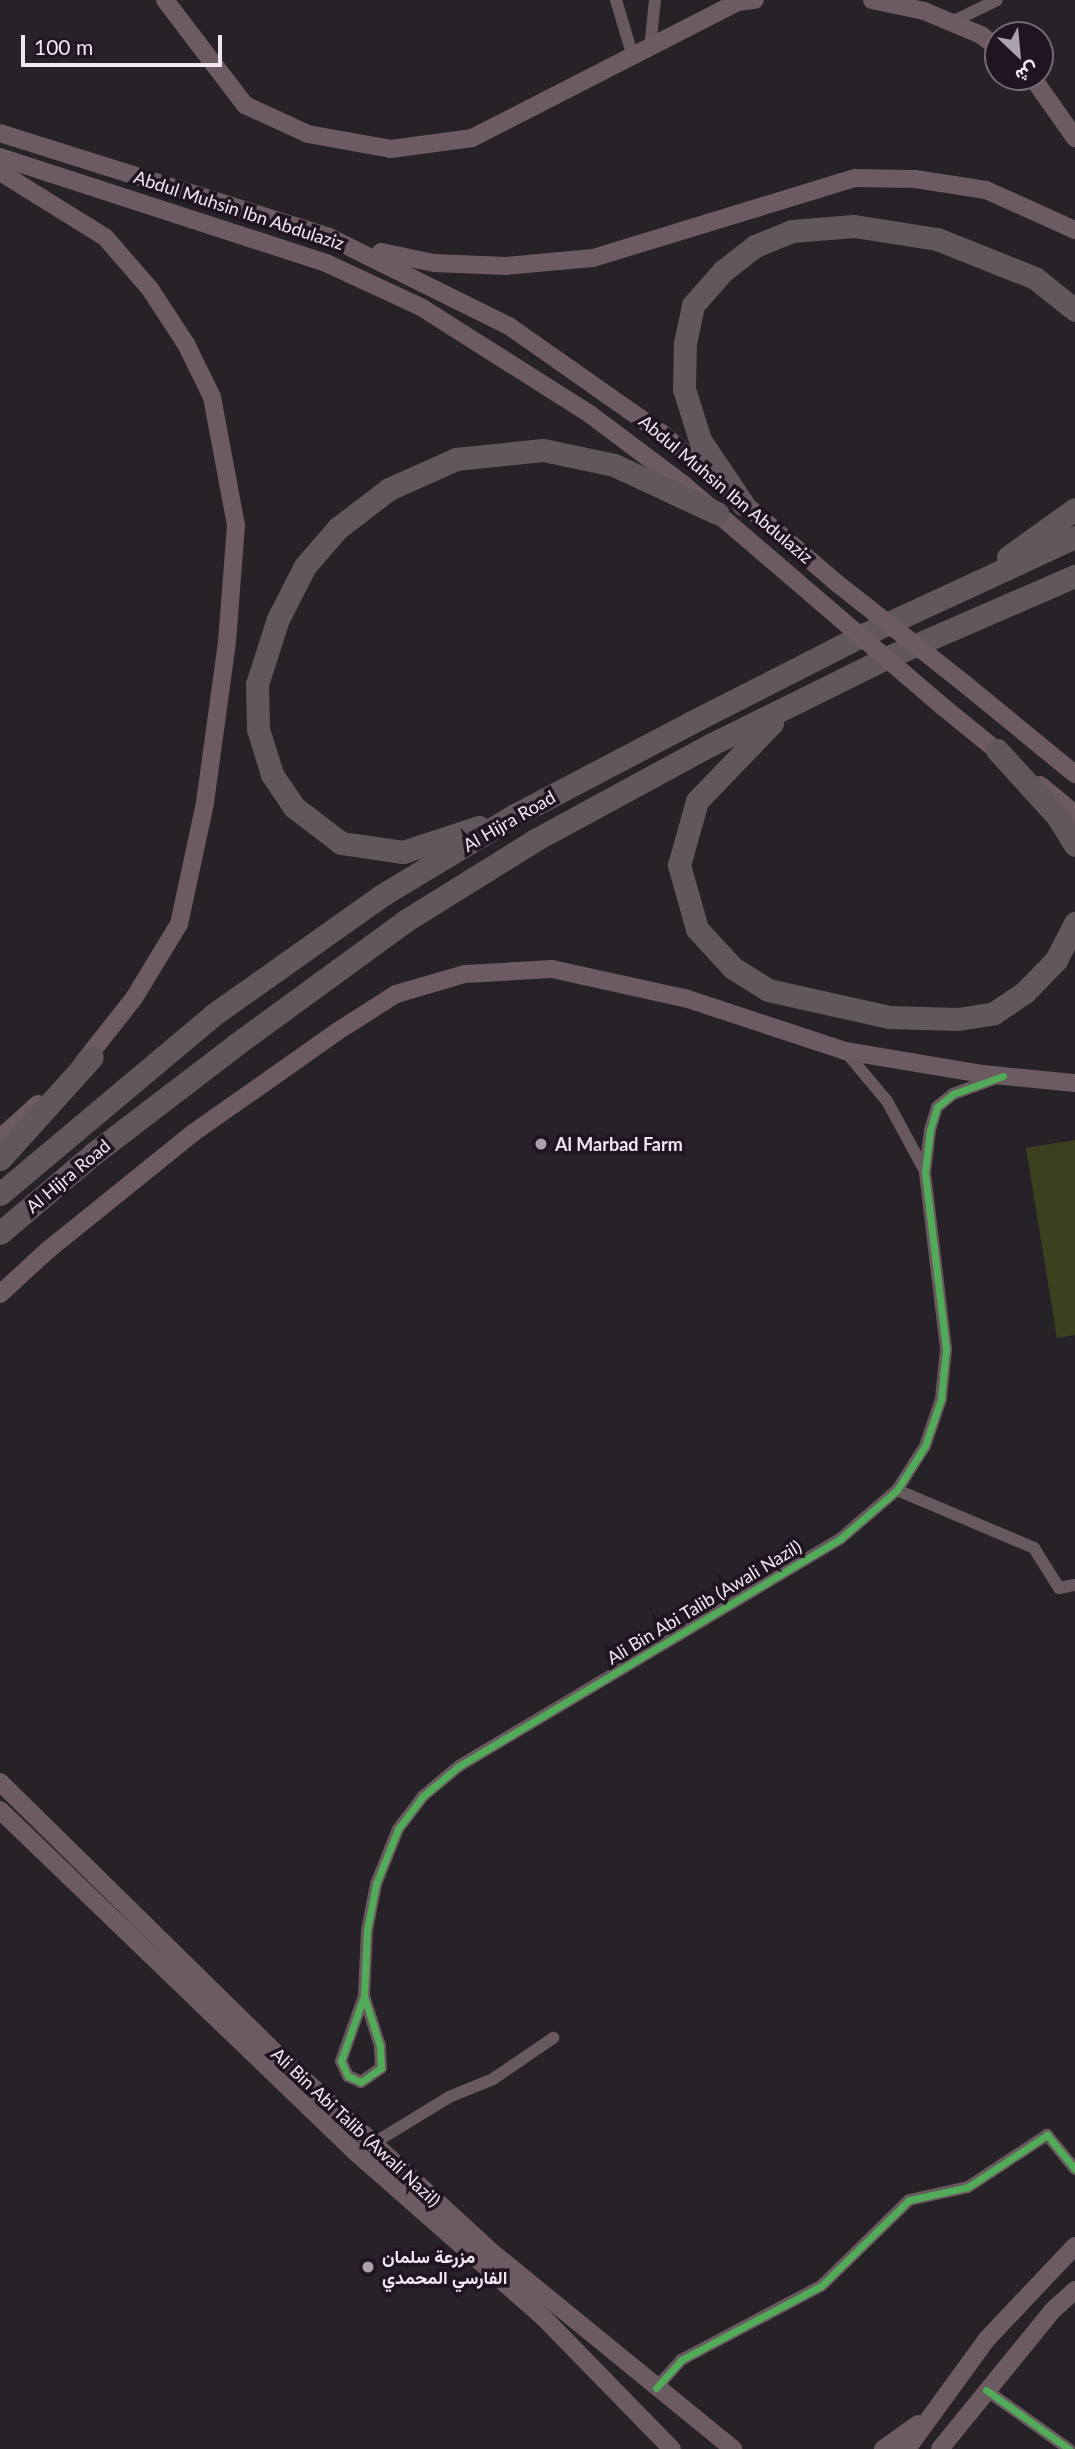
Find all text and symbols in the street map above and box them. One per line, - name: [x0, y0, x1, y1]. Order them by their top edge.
- scale bar: [24, 21, 226, 65]
- north arrow: [984, 21, 1054, 91]
- text: 100 m: [34, 34, 93, 59]
- text: ش: [1012, 58, 1043, 89]
- street label: Abdul Muhsin Ibn Abdulaziz: [131, 166, 347, 254]
- street label: Abdul Muhsin Ibn Abdulaziz: [635, 410, 817, 568]
- street label: Al Hijra Road: [459, 786, 559, 856]
- place label: Al Marbad Farm: [555, 1133, 683, 1155]
- street label: Al Hijra Road: [22, 1135, 114, 1217]
- marker: Al Marbad Farm: [533, 1136, 549, 1152]
- street label: Ali Bin Abi Talib (Awali Nazil): [602, 1535, 806, 1669]
- street label: Ali Bin Abi Talib (Awali Nazil): [267, 2043, 445, 2211]
- place label: مزرعة سلمان الفارسي المحمدي: [382, 2246, 507, 2288]
- marker: مزرعة سلمان الفارسي المحمدي: [360, 2259, 376, 2275]

